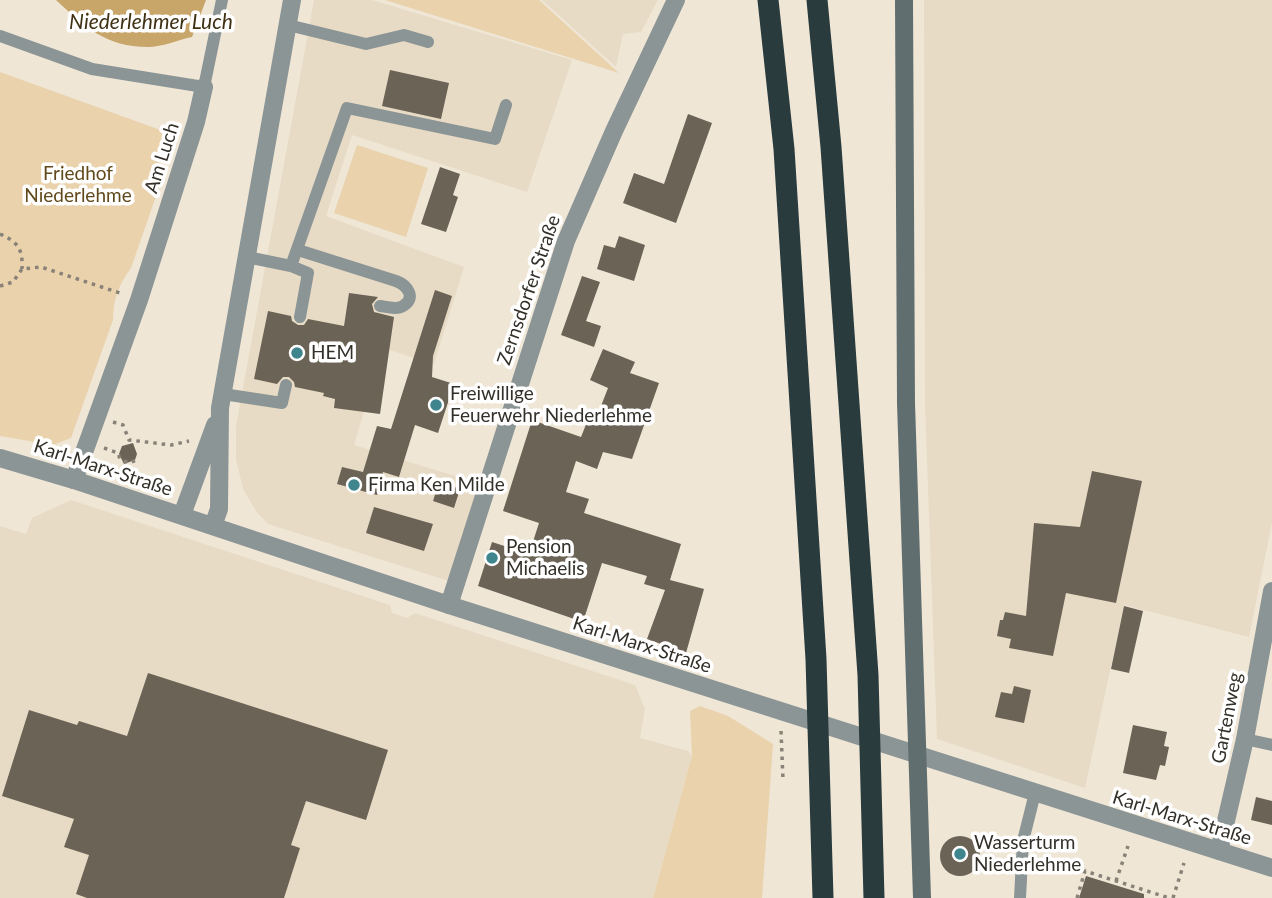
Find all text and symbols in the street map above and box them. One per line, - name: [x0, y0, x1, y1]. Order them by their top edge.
- water label: Niederlehmer Luch: [69, 9, 233, 35]
- street label: Am Luch: [140, 120, 184, 196]
- park label: Friedhof Niederlehme: [24, 163, 132, 207]
- street label: Zernsdorfer Straße: [493, 212, 565, 368]
- place label: HEM: [311, 342, 354, 364]
- marker: HEM: [289, 345, 305, 361]
- place label: Freiwillige Feuerwehr Niederlehme: [450, 383, 652, 427]
- marker: Freiwillige Feuerwehr Niederlehme: [428, 397, 444, 413]
- street label: Karl-Marx-Straße: [31, 435, 175, 501]
- place label: Firma Ken Milde: [368, 474, 505, 496]
- marker: Firma Ken Milde: [346, 477, 362, 493]
- place label: Pension Michaelis: [506, 536, 584, 580]
- marker: Pension Michaelis: [484, 550, 500, 566]
- street label: Karl-Marx-Straße: [570, 612, 714, 678]
- street label: Gartenweg: [1207, 671, 1247, 765]
- street label: Karl-Marx-Straße: [1110, 786, 1254, 850]
- place label: Wasserturm Niederlehme: [974, 832, 1081, 876]
- marker: Wasserturm Niederlehme: [952, 846, 968, 862]

